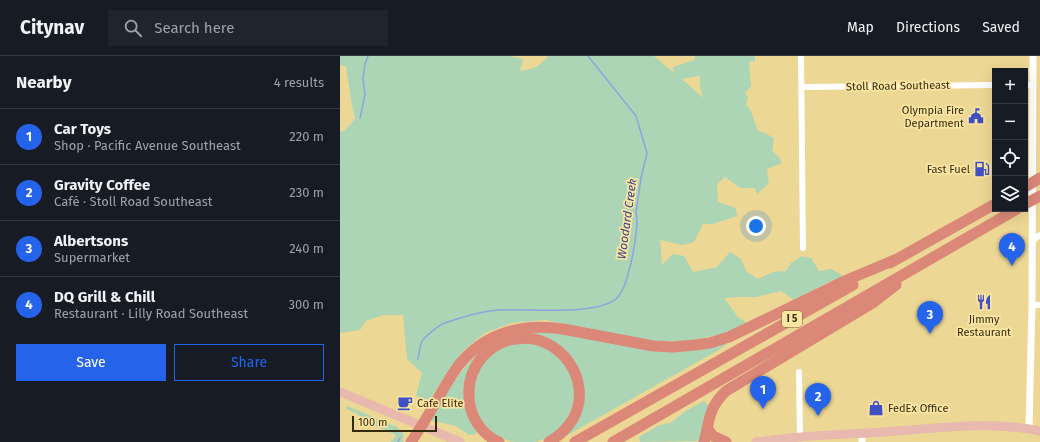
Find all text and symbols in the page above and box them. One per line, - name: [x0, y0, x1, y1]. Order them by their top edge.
- search box: [108, 10, 388, 46]
- text: Citynav: [20, 16, 84, 39]
- icon: search: [122, 17, 144, 39]
- text: Search here: [154, 19, 234, 37]
- text: Map: [847, 19, 874, 36]
- text: Directions: [896, 19, 960, 36]
- text: Saved: [982, 19, 1020, 36]
- map controls: [992, 68, 1028, 212]
- button: +: [992, 68, 1028, 104]
- text: Nearby: [16, 72, 71, 93]
- text: 4 results: [274, 75, 324, 90]
- street label: Stoll Road Southeast: [846, 79, 950, 93]
- place label: Olympia Fire Department: [902, 104, 964, 130]
- button: −: [992, 104, 1028, 140]
- public building icon: Olympia Fire Department: [967, 107, 985, 125]
- text: Car Toys: [54, 120, 111, 138]
- text: 1: [26, 129, 32, 144]
- text: 220 m: [289, 129, 324, 144]
- text: Shop · Pacific Avenue Southeast: [54, 138, 241, 153]
- button: locate: [992, 140, 1028, 176]
- fuel station icon: Fast Fuel: [973, 160, 991, 178]
- place label: Fast Fuel: [927, 163, 970, 176]
- text: Gravity Coffee: [54, 176, 150, 194]
- button: layers: [992, 176, 1028, 212]
- water label: Woodard Creek: [614, 177, 640, 260]
- text: 2: [26, 185, 32, 200]
- text: 230 m: [289, 185, 324, 200]
- text: Café · Stoll Road Southeast: [54, 194, 212, 209]
- your location: [746, 216, 766, 236]
- text: Albertsons: [54, 232, 128, 250]
- pin: 4: [999, 233, 1025, 266]
- text: 3: [26, 241, 32, 256]
- text: 240 m: [289, 241, 324, 256]
- text: Supermarket: [54, 250, 130, 265]
- text: DQ Grill & Chill: [54, 288, 155, 306]
- restaurant icon: Jimmy Restaurant: [975, 293, 993, 311]
- text: 4: [25, 297, 33, 312]
- text: 300 m: [288, 297, 324, 312]
- pin: 3: [917, 301, 943, 334]
- text: Restaurant · Lilly Road Southeast: [54, 306, 248, 321]
- road number: I 5: [782, 311, 802, 327]
- place label: Jimmy Restaurant: [957, 313, 1011, 339]
- button: Save: [16, 344, 166, 381]
- button: Share: [174, 344, 324, 381]
- pin: 1: [750, 376, 776, 409]
- pin: 2: [805, 383, 831, 416]
- cafe icon: Cafe Elite: [396, 394, 414, 412]
- place label: Cafe Elite: [417, 397, 463, 410]
- shop icon: FedEx Office: [867, 399, 885, 417]
- place label: FedEx Office: [888, 402, 948, 415]
- scale bar: [352, 414, 437, 433]
- text: 100 m: [358, 416, 387, 429]

